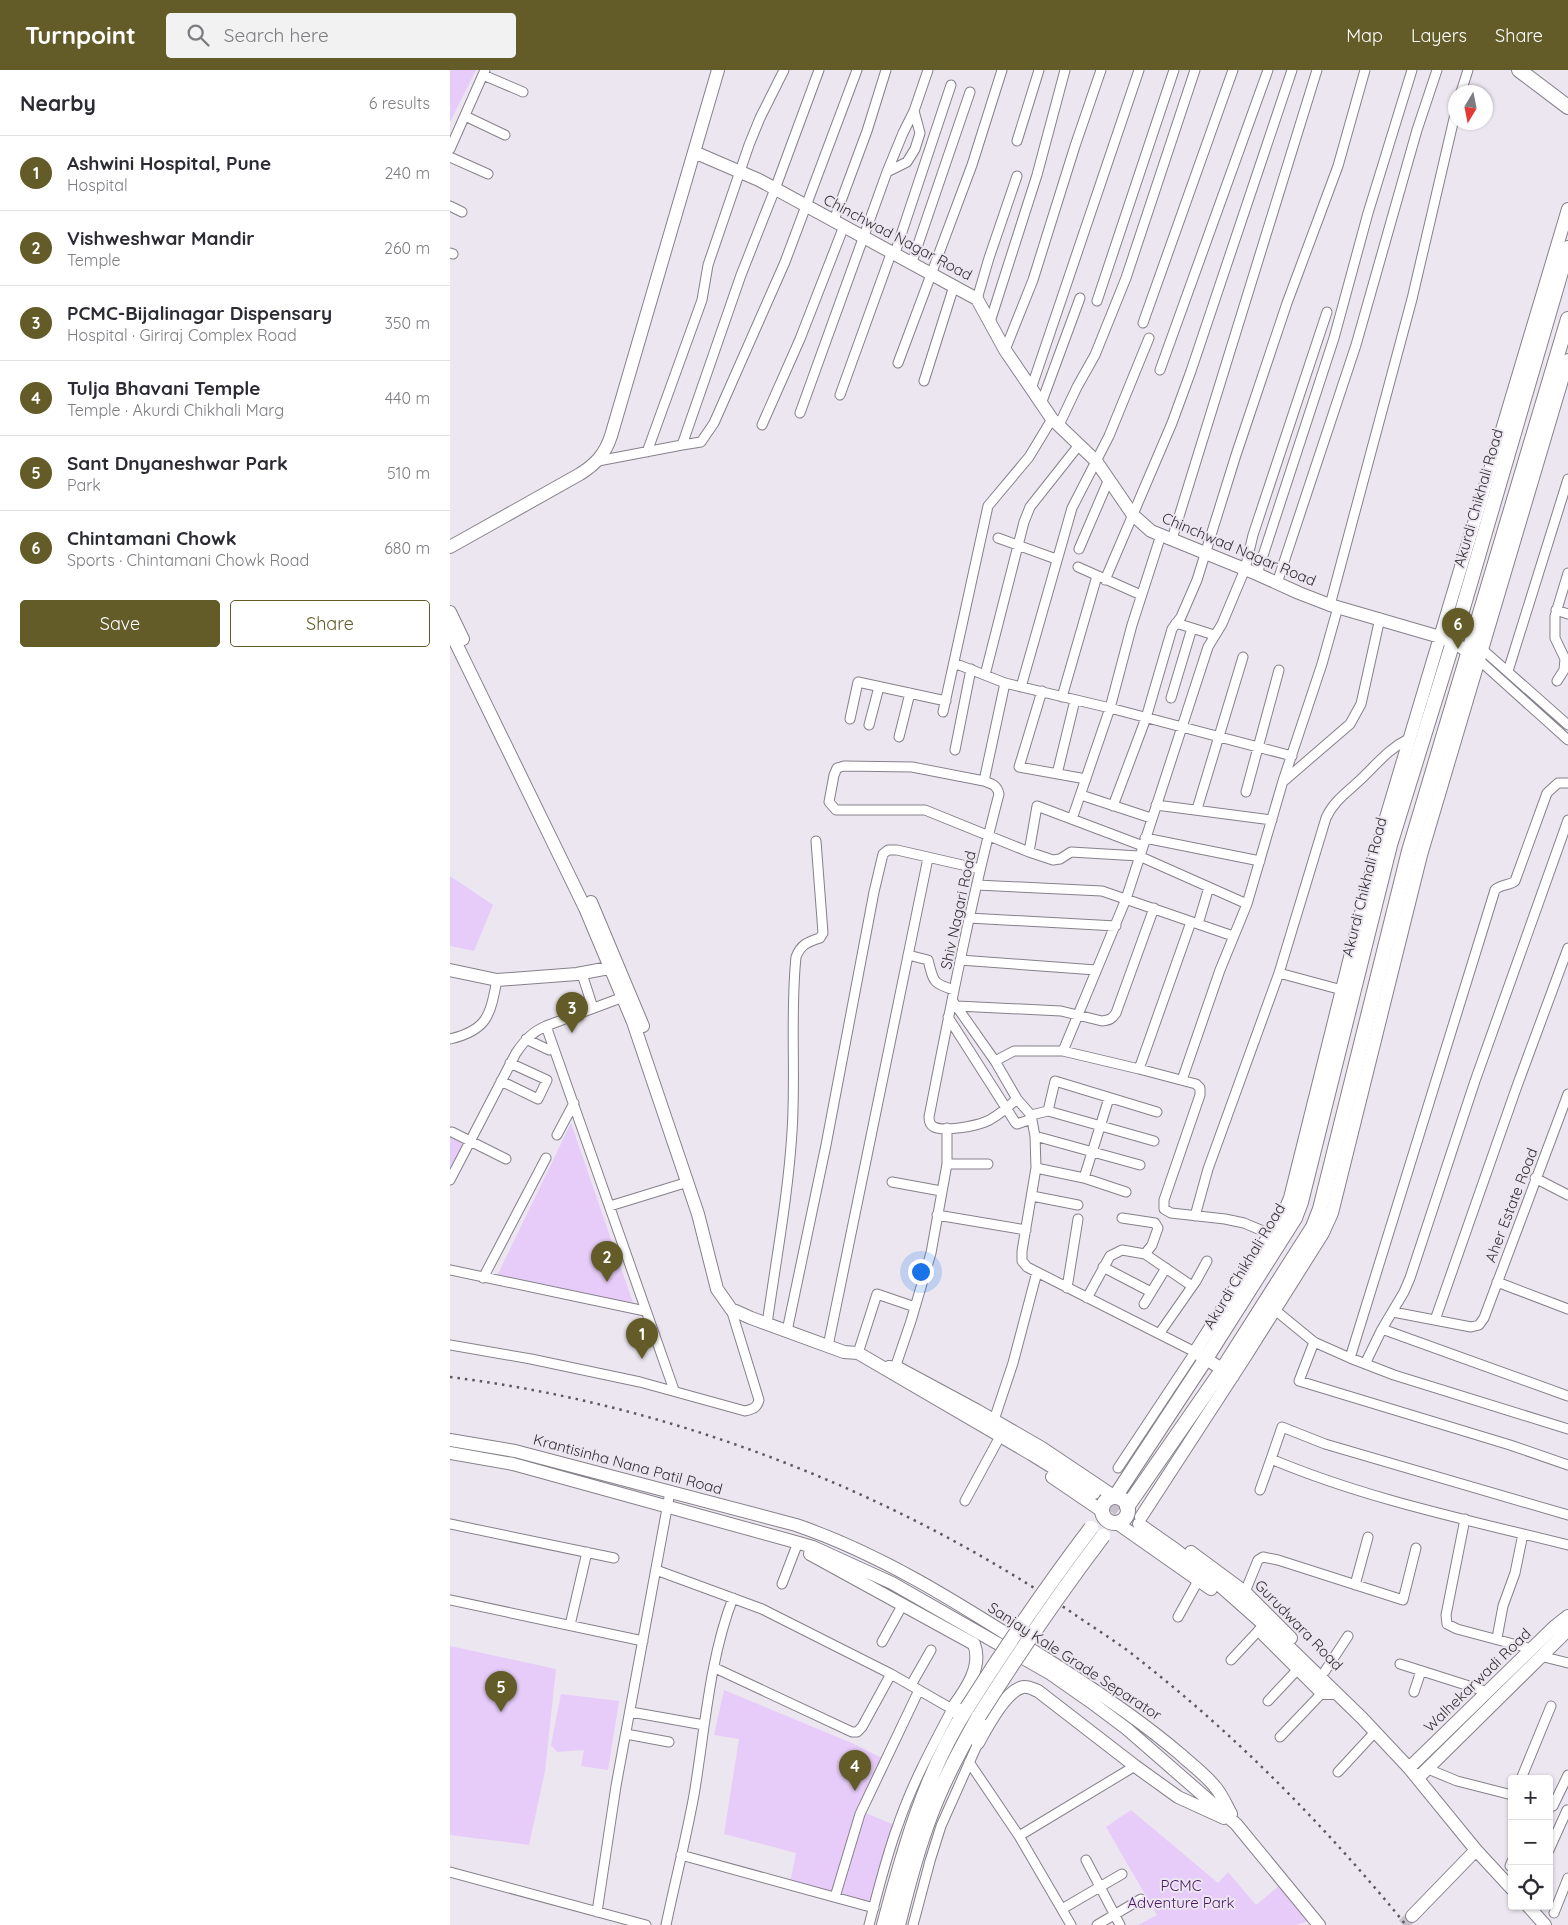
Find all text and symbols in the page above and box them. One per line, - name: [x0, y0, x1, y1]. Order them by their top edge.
- search box: [166, 13, 516, 58]
- text: Turnpoint: [25, 20, 136, 50]
- icon: search: [184, 21, 212, 49]
- text: Search here: [224, 23, 329, 47]
- text: Map: [1346, 24, 1383, 47]
- text: Layers: [1411, 24, 1467, 47]
- text: Share: [1495, 24, 1543, 47]
- north arrow: [1448, 85, 1493, 130]
- text: Nearby: [20, 90, 96, 116]
- text: 6 results: [369, 93, 430, 113]
- text: Ashwini Hospital, Pune: [67, 151, 271, 175]
- text: 1: [33, 163, 39, 183]
- text: 240 m: [384, 163, 430, 183]
- text: Hospital: [67, 175, 128, 195]
- street label: Chinchwad Nagar Road: [820, 190, 976, 284]
- text: Vishweshwar Mandir: [67, 226, 254, 250]
- text: 2: [31, 238, 41, 258]
- text: 260 m: [384, 238, 430, 258]
- text: Temple: [67, 250, 121, 270]
- text: PCMC-Bijalinagar Dispensary: [67, 301, 332, 325]
- text: 3: [32, 313, 40, 333]
- text: 350 m: [384, 313, 430, 333]
- text: Hospital · Giriraj Complex Road: [67, 325, 297, 345]
- text: Tulja Bhavani Temple: [67, 376, 260, 400]
- text: 4: [31, 388, 41, 408]
- text: 440 m: [385, 388, 430, 408]
- text: Temple · Akurdi Chikhali Marg: [67, 400, 284, 420]
- street label: Akurdi Chikhali Road: [1449, 427, 1507, 569]
- text: Sant Dnyaneshwar Park: [67, 451, 288, 475]
- text: 5: [31, 463, 41, 483]
- text: 510 m: [387, 463, 430, 483]
- text: Park: [67, 475, 101, 495]
- street label: Chinchwad Nagar Road: [1159, 508, 1319, 590]
- text: Chintamani Chowk: [67, 526, 236, 550]
- text: 6: [32, 538, 40, 558]
- text: 680 m: [384, 538, 430, 558]
- text: Sports · Chintamani Chowk Road: [67, 550, 309, 570]
- button: Save: [20, 600, 220, 647]
- button: Share: [230, 600, 430, 647]
- pin: 6: [1442, 608, 1474, 649]
- street label: Akurdi Chikhali Road: [1337, 815, 1391, 959]
- street label: Shiv Nagari Road: [936, 849, 980, 971]
- pin: 3: [556, 992, 588, 1033]
- street label: Aher Estate Road: [1480, 1145, 1542, 1265]
- street label: Akurdi Chikhali Road: [1199, 1200, 1289, 1332]
- pin: 2: [591, 1241, 623, 1282]
- your location: [908, 1259, 934, 1285]
- pin: 1: [626, 1318, 658, 1359]
- street label: Krantisinha Nana Patil Road: [531, 1430, 725, 1498]
- street label: Gurudwara Road: [1251, 1576, 1347, 1674]
- street label: Sanjay Kale Grade Separator: [985, 1598, 1166, 1724]
- street label: Walhekarwadi Road: [1420, 1624, 1534, 1736]
- pin: 5: [485, 1671, 517, 1712]
- pin: 4: [839, 1750, 871, 1791]
- map controls: [1508, 1775, 1553, 1910]
- button: +: [1508, 1775, 1553, 1820]
- button: −: [1508, 1820, 1553, 1865]
- button: locate: [1508, 1865, 1553, 1910]
- park label: PCMC Adventure Park: [1127, 1876, 1235, 1912]

